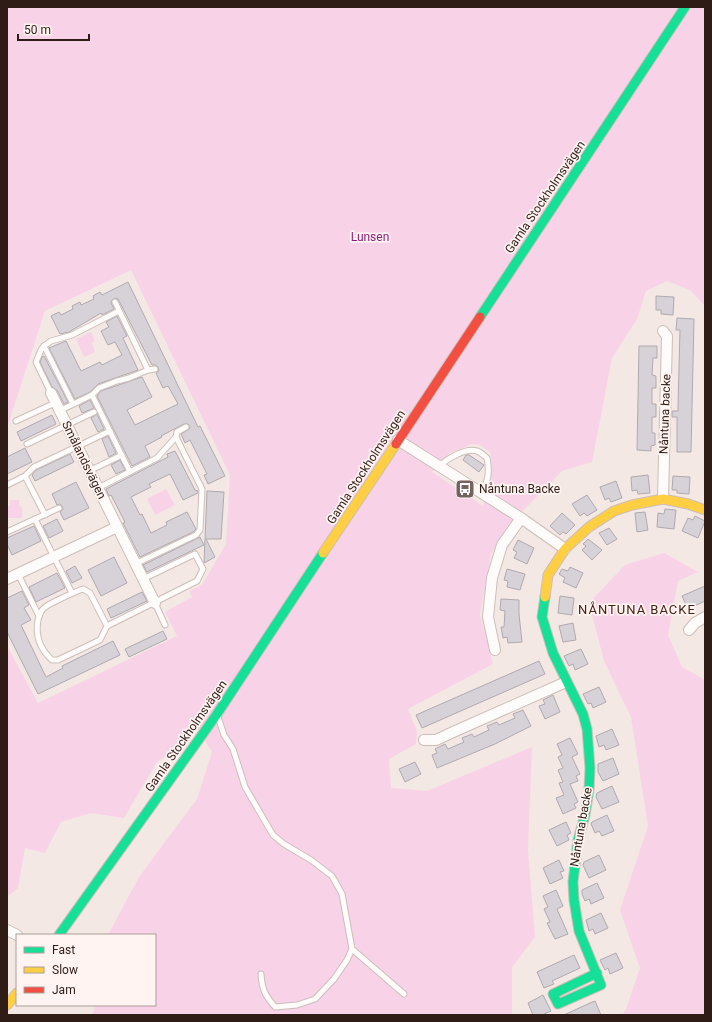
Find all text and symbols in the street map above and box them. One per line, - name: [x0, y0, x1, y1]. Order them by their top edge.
- scale bar: [18, 16, 89, 42]
- text: 50 m: [24, 23, 51, 37]
- street label: Gamla Stockholmsvägen: [502, 138, 588, 256]
- park label: Lunsen: [351, 230, 389, 244]
- street label: Nåntuna backe: [657, 374, 673, 454]
- street label: Gamla Stockholmsvägen: [324, 407, 408, 527]
- street label: Smålandsvägen: [59, 419, 109, 501]
- bus stop icon: Nåntuna Backe: [454, 478, 476, 500]
- place label: Nåntuna Backe: [479, 482, 560, 496]
- district label: NÅNTUNA BACKE: [578, 601, 696, 617]
- street label: Gamla Stockholmsvägen: [142, 678, 230, 794]
- street label: Nåntuna backe: [567, 786, 595, 868]
- legend: [16, 934, 156, 1006]
- text: Fast: [52, 943, 75, 957]
- text: Slow: [52, 963, 78, 977]
- text: Jam: [52, 983, 76, 997]

